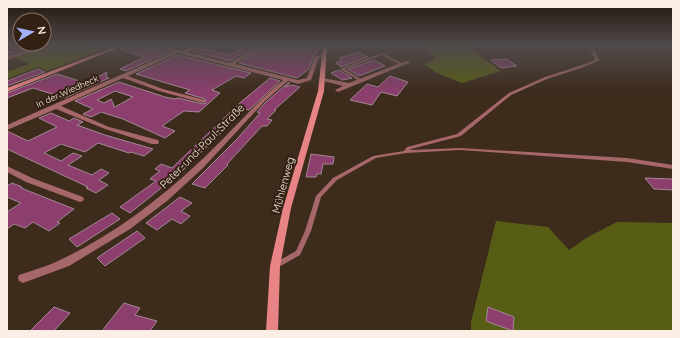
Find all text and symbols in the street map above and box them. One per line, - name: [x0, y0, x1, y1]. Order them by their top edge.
- north arrow: [12, 12, 52, 52]
- text: N: [34, 25, 49, 36]
- street label: In der Wiedheck: [34, 72, 100, 110]
- street label: Peter-und-Paul-Straße: [157, 101, 247, 191]
- street label: Mühlenweg: [269, 155, 297, 215]

